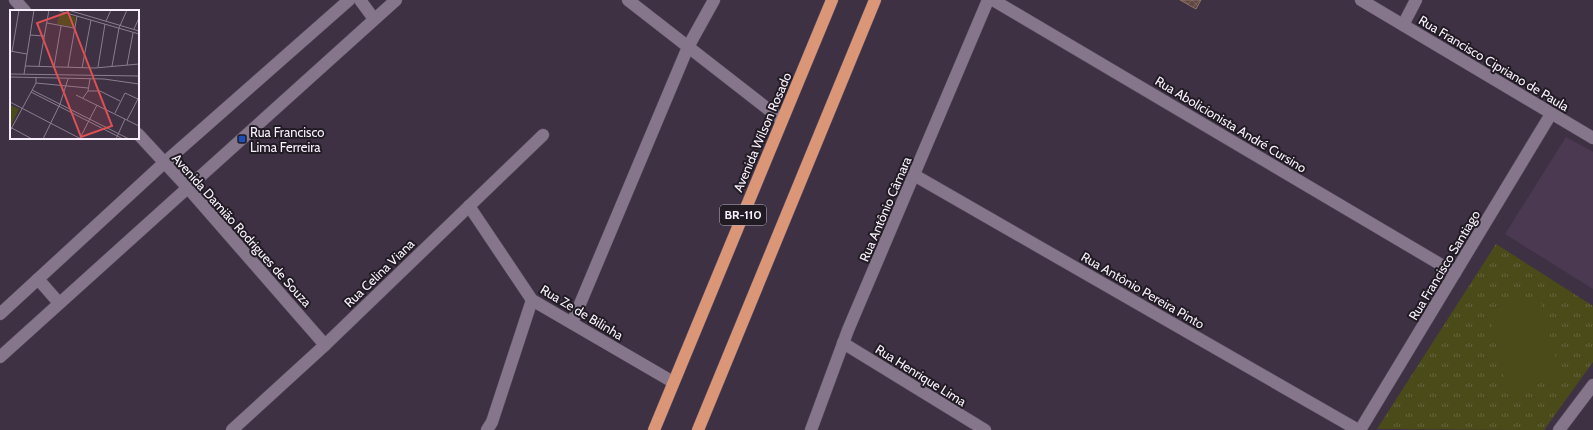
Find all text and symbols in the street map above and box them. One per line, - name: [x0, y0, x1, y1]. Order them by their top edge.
- inset map: [10, 10, 139, 139]
- street label: Rua Francisco Cipriano de Paula: [1416, 12, 1573, 115]
- street label: Avenida Wilson Rosado: [730, 70, 794, 194]
- street label: Rua Abolicionista André Cursino: [1152, 72, 1310, 176]
- place label: Rua Francisco Lima Ferreira: [250, 124, 324, 155]
- marker: Rua Francisco Lima Ferreira: [237, 134, 247, 144]
- street label: Avenida Damião Rodrigues de Souza: [169, 150, 316, 311]
- street label: Rua Antônio Câmara: [856, 153, 915, 264]
- road number: BR-110: [720, 205, 766, 225]
- street label: Rua Francisco Santiago: [1405, 207, 1483, 323]
- street label: Rua Celina Viana: [341, 235, 418, 311]
- street label: Rua Antônio Pereira Pinto: [1079, 248, 1207, 332]
- street label: Rua Ze de Bilinha: [538, 281, 627, 343]
- street label: Rua Henrique Lima: [873, 341, 970, 410]

